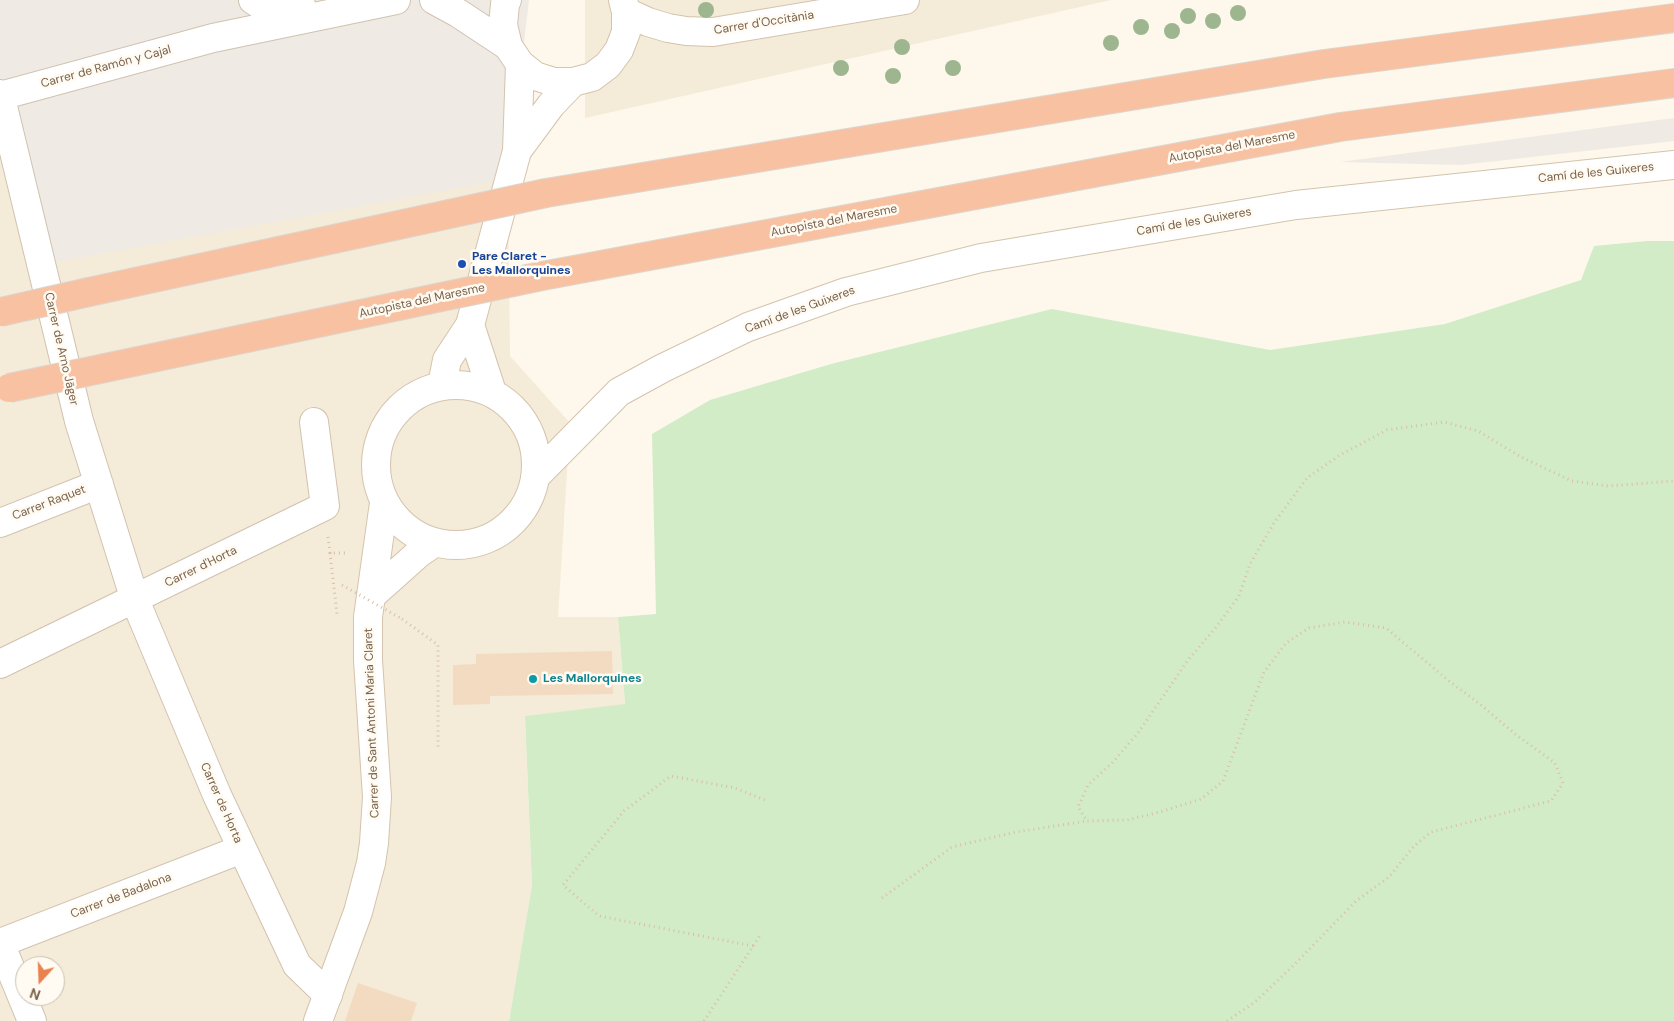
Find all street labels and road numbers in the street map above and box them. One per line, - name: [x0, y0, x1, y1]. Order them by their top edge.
- street label: Carrer d'Occitània: [713, 8, 815, 38]
- street label: Carrer de Ramón y Cajal: [39, 43, 173, 91]
- street label: Autopista del Maresme: [1168, 128, 1296, 166]
- street label: Camí de les Guixeres: [1537, 160, 1655, 186]
- street label: Autopista del Maresme: [770, 202, 898, 240]
- street label: Camí de les Guixeres: [1135, 205, 1253, 239]
- street label: Autopista del Maresme: [358, 281, 486, 321]
- street label: Camí de les Guixeres: [743, 283, 857, 337]
- street label: Carrer de Arno Jäger: [41, 291, 81, 407]
- street label: Carrer Raquet: [10, 482, 88, 524]
- street label: Carrer d'Horta: [163, 543, 239, 591]
- street label: Carrer de Sant Antoni Maria Claret: [361, 628, 383, 818]
- street label: Carrer de Horta: [197, 760, 245, 846]
- street label: Carrer de Badalona: [69, 870, 173, 922]

